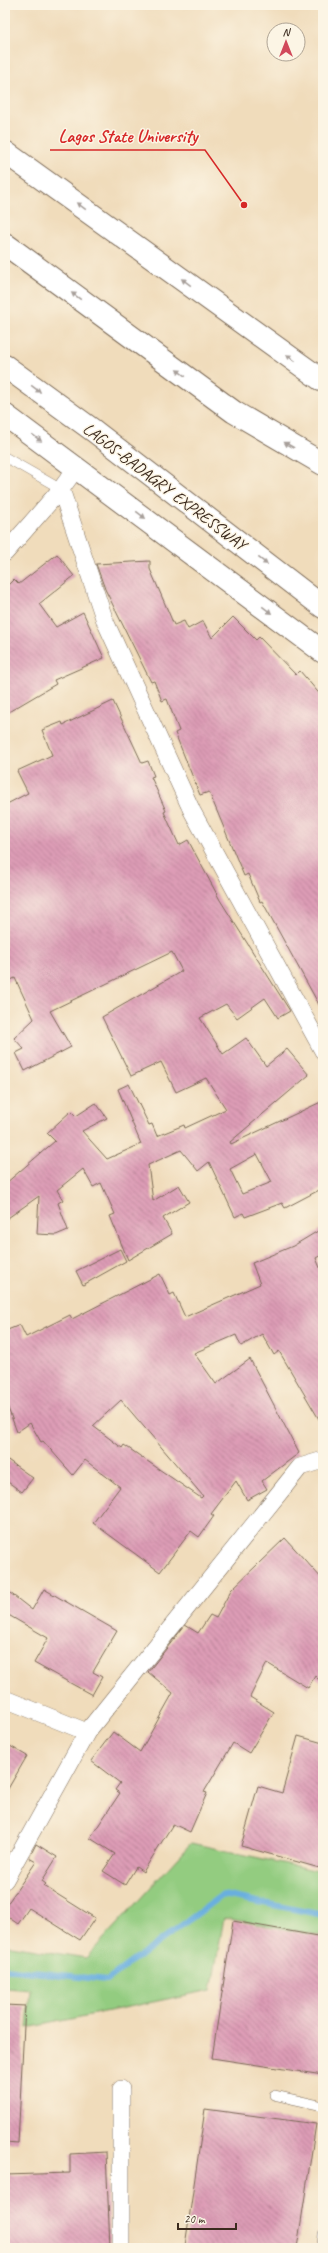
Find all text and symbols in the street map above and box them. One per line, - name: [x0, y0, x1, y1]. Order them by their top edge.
- north arrow: [266, 22, 306, 62]
- text: N: [283, 25, 292, 39]
- callout: Lagos State University: [50, 120, 205, 150]
- text: Lagos State University: [59, 125, 199, 147]
- one-way arrow: [75, 202, 86, 210]
- one-way arrow: [181, 278, 191, 286]
- one-way arrow: [71, 292, 82, 300]
- one-way arrow: [286, 354, 297, 362]
- one-way arrow: [176, 369, 186, 377]
- one-way arrow: [31, 385, 42, 393]
- street label: LAGOS-BADAGRY EXPRESSWAY: [79, 418, 253, 556]
- one-way arrow: [31, 434, 42, 442]
- one-way arrow: [283, 441, 295, 448]
- one-way arrow: [136, 511, 146, 519]
- one-way arrow: [257, 557, 268, 565]
- one-way arrow: [262, 606, 273, 614]
- scale bar: [178, 2205, 236, 2231]
- text: 20 m: [184, 2211, 206, 2227]

